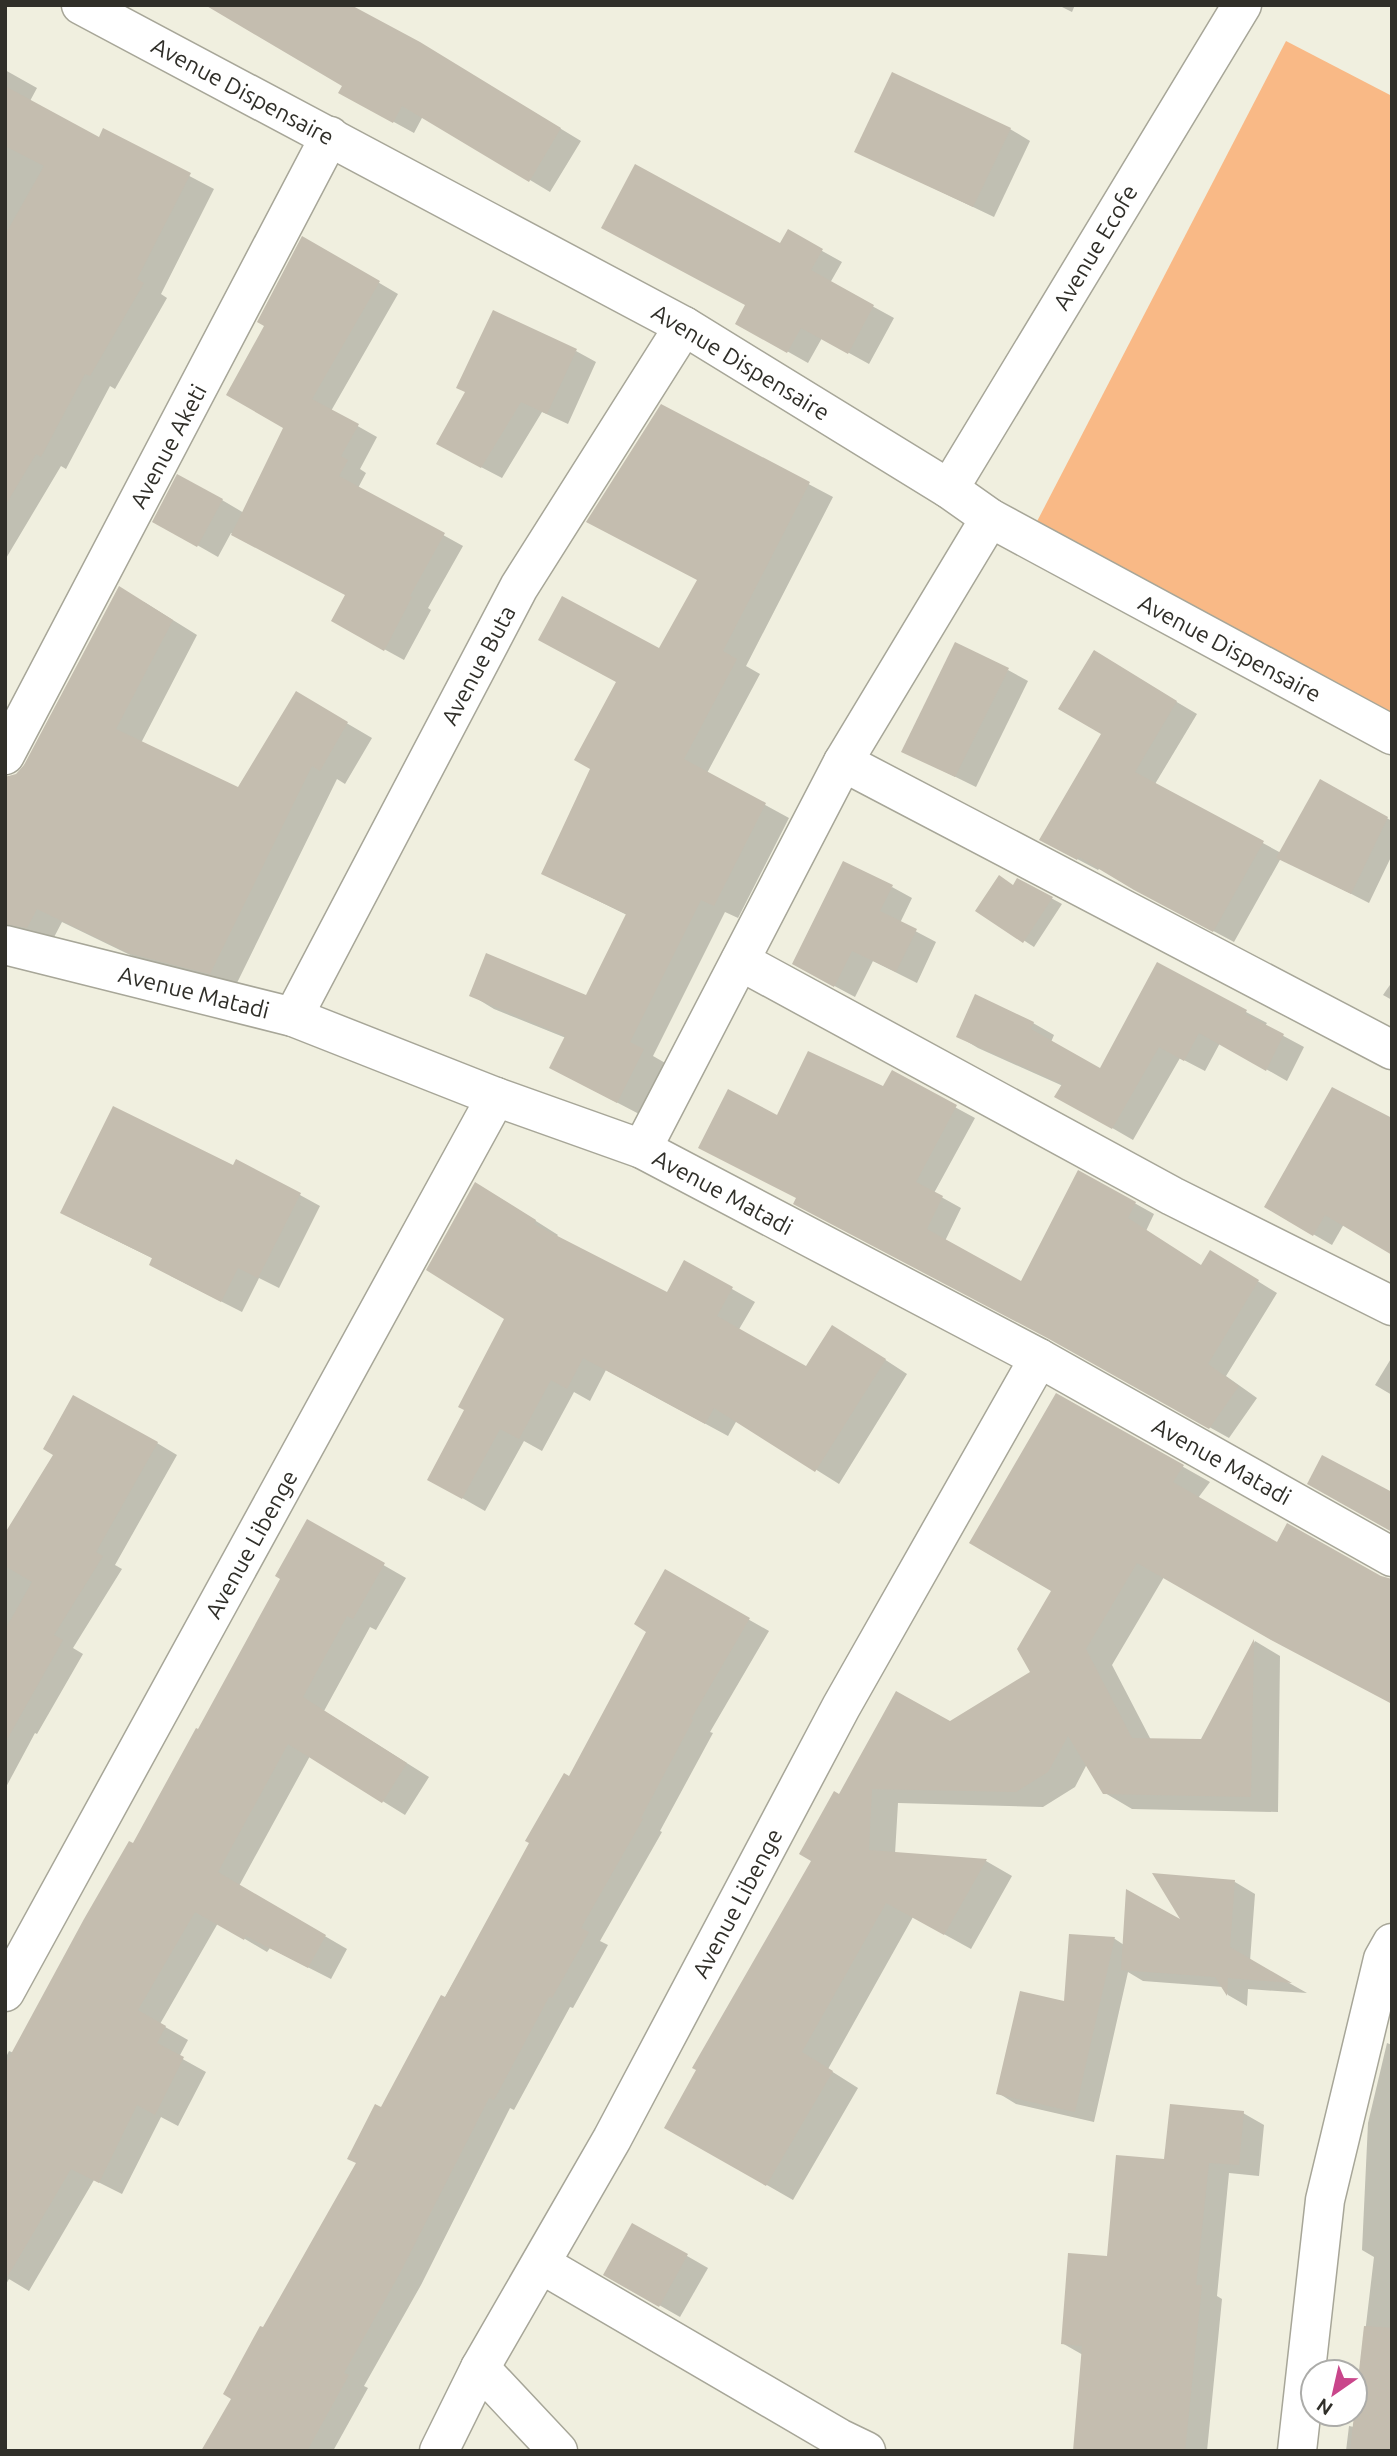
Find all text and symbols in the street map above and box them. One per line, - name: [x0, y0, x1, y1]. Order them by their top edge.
- street label: Avenue Dispensaire: [148, 32, 338, 150]
- street label: Avenue Ecofe: [1048, 180, 1142, 314]
- street label: Avenue Dispensaire: [648, 299, 834, 425]
- street label: Avenue Aketi: [125, 380, 211, 512]
- street label: Avenue Dispensaire: [1135, 589, 1325, 707]
- street label: Avenue Buta: [436, 601, 520, 729]
- street label: Avenue Matadi: [116, 961, 272, 1023]
- street label: Avenue Matadi: [649, 1145, 797, 1239]
- street label: Avenue Matadi: [1148, 1413, 1296, 1509]
- street label: Avenue Libenge: [200, 1466, 302, 1622]
- street label: Avenue Libenge: [687, 1824, 787, 1982]
- north arrow: [1299, 2358, 1369, 2428]
- text: N: [1312, 2394, 1337, 2420]

